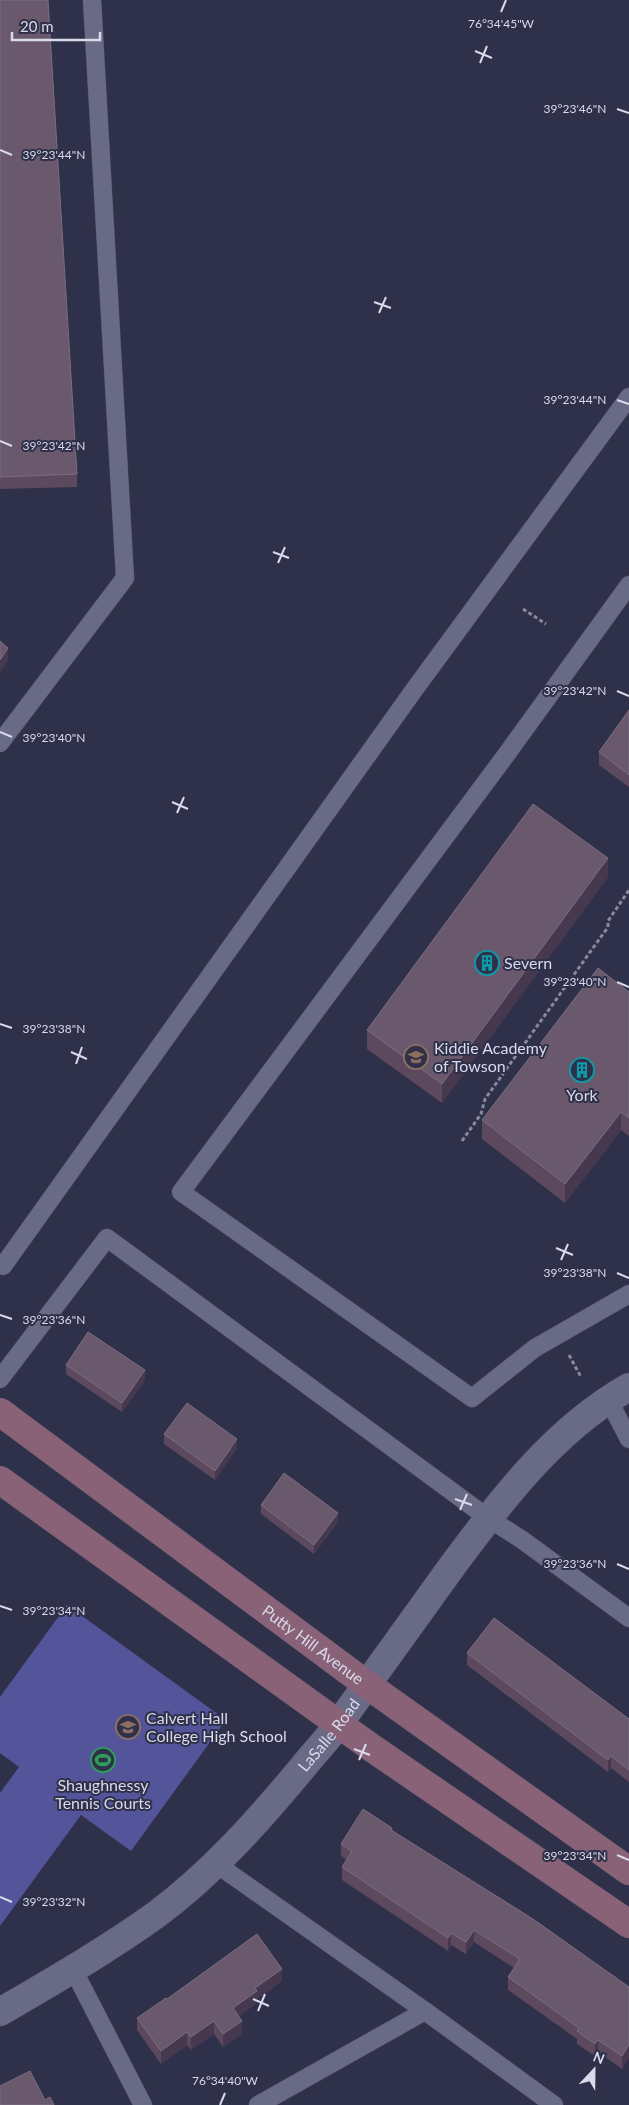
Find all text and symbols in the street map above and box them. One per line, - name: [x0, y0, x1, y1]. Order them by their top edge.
- scale bar: [12, 10, 100, 42]
- text: 76°34'45"W: [468, 16, 535, 31]
- text: 20 m: [20, 17, 54, 35]
- text: 39°23'46"N: [544, 101, 606, 116]
- text: 39°23'44"N: [23, 147, 85, 162]
- text: 39°23'44"N: [544, 392, 606, 407]
- text: 39°23'42"N: [23, 438, 85, 453]
- text: 39°23'42"N: [544, 683, 606, 698]
- text: 39°23'40"N: [23, 730, 85, 745]
- building icon: Severn: [474, 950, 500, 976]
- place label: Severn: [504, 953, 552, 972]
- text: 39°23'40"N: [544, 974, 606, 989]
- text: 39°23'38"N: [23, 1021, 85, 1036]
- place label: Kiddie Academy of Towson: [434, 1038, 548, 1075]
- school or university icon: Kiddie Academy of Towson: [403, 1044, 429, 1070]
- building icon: York: [569, 1057, 595, 1083]
- place label: York: [566, 1085, 598, 1104]
- text: 39°23'38"N: [544, 1265, 606, 1280]
- text: 39°23'36"N: [23, 1312, 85, 1327]
- text: 39°23'36"N: [544, 1556, 606, 1571]
- street label: Putty Hill Avenue: [259, 1600, 368, 1688]
- text: 39°23'34"N: [23, 1603, 85, 1618]
- street label: LaSalle Road: [293, 1694, 363, 1775]
- place label: Calvert Hall College High School: [146, 1708, 287, 1745]
- school or university icon: Calvert Hall College High School: [115, 1714, 141, 1740]
- sports icon: Shaughnessy Tennis Courts: [90, 1747, 116, 1773]
- place label: Shaughnessy Tennis Courts: [55, 1775, 151, 1812]
- text: 39°23'34"N: [544, 1848, 606, 1863]
- text: 39°23'32"N: [23, 1894, 85, 1909]
- north arrow: [569, 2045, 619, 2095]
- text: N: [591, 2048, 607, 2067]
- text: 76°34'40"W: [192, 2073, 259, 2088]

